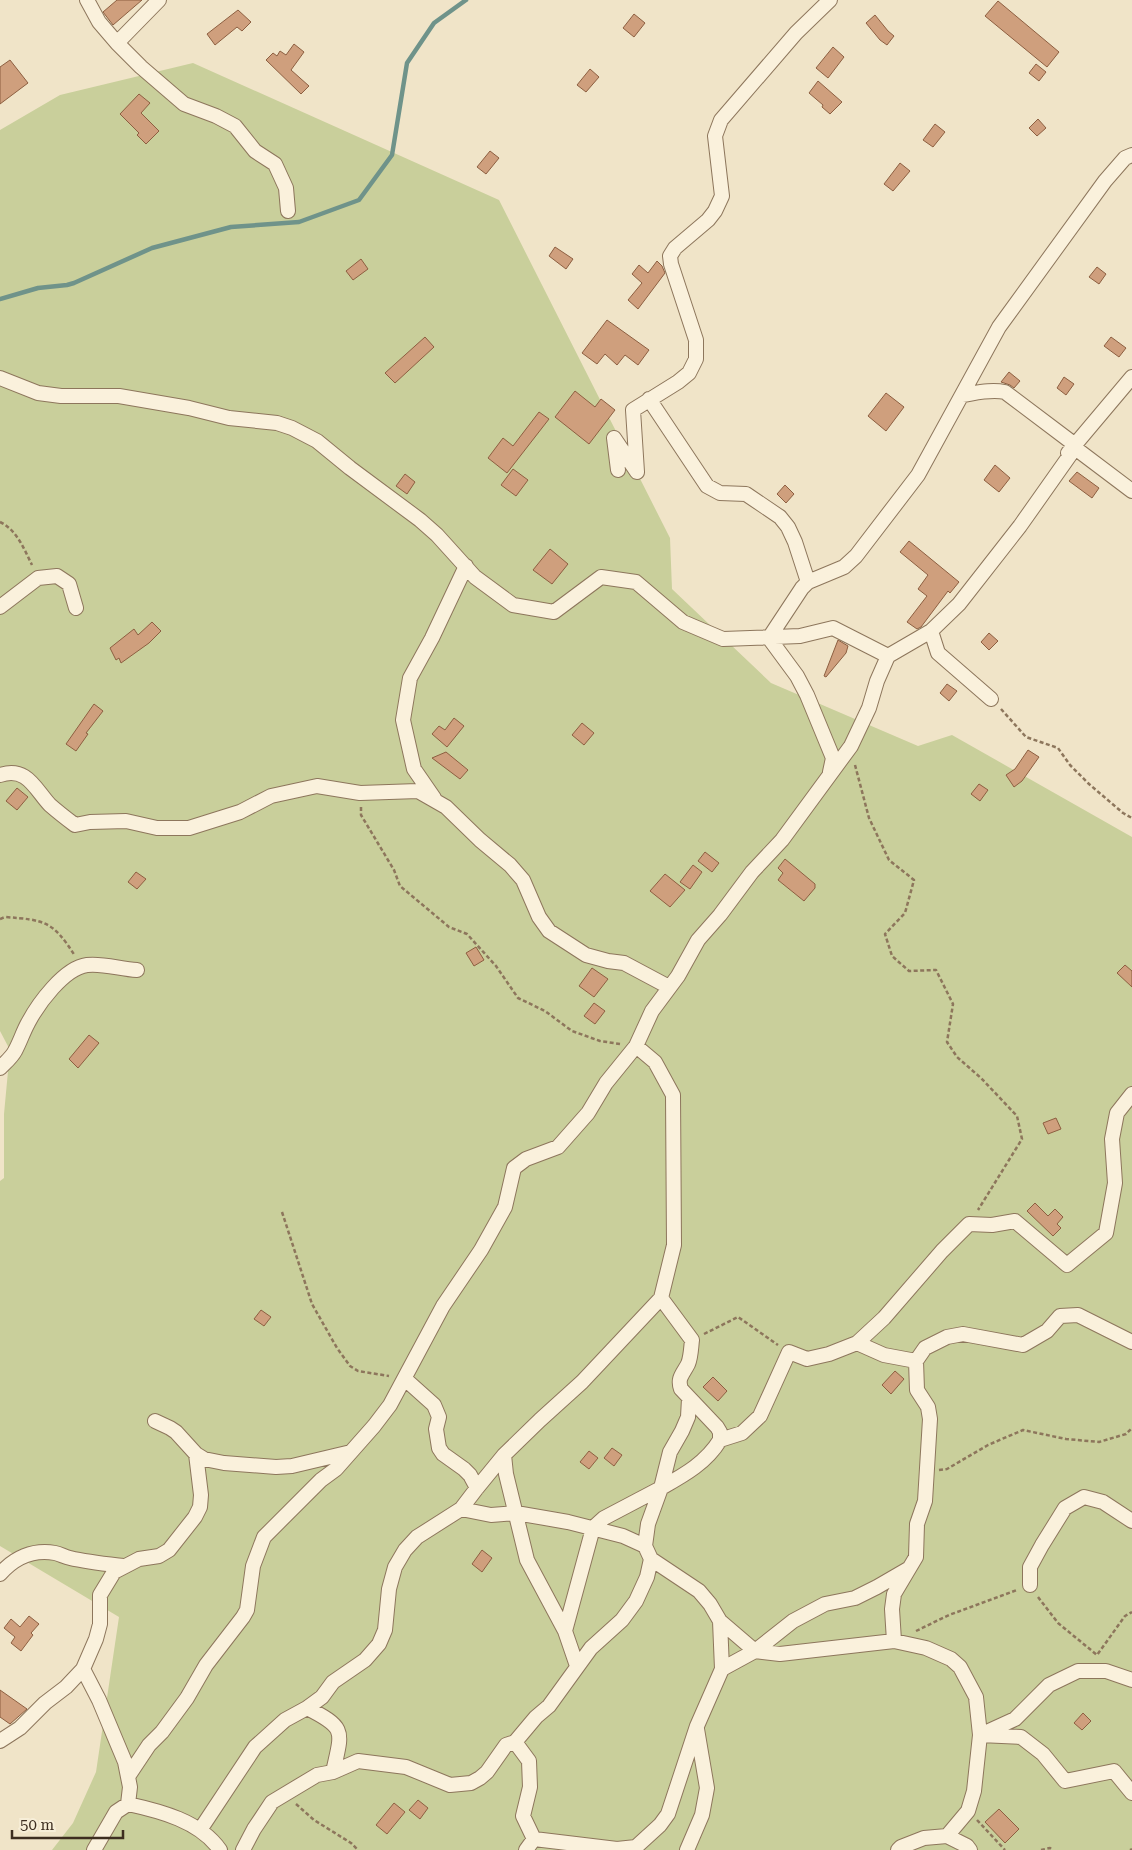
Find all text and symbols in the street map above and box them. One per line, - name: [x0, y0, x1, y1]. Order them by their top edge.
- scale bar: [12, 1808, 124, 1840]
- text: 50 m: [20, 1816, 55, 1834]

